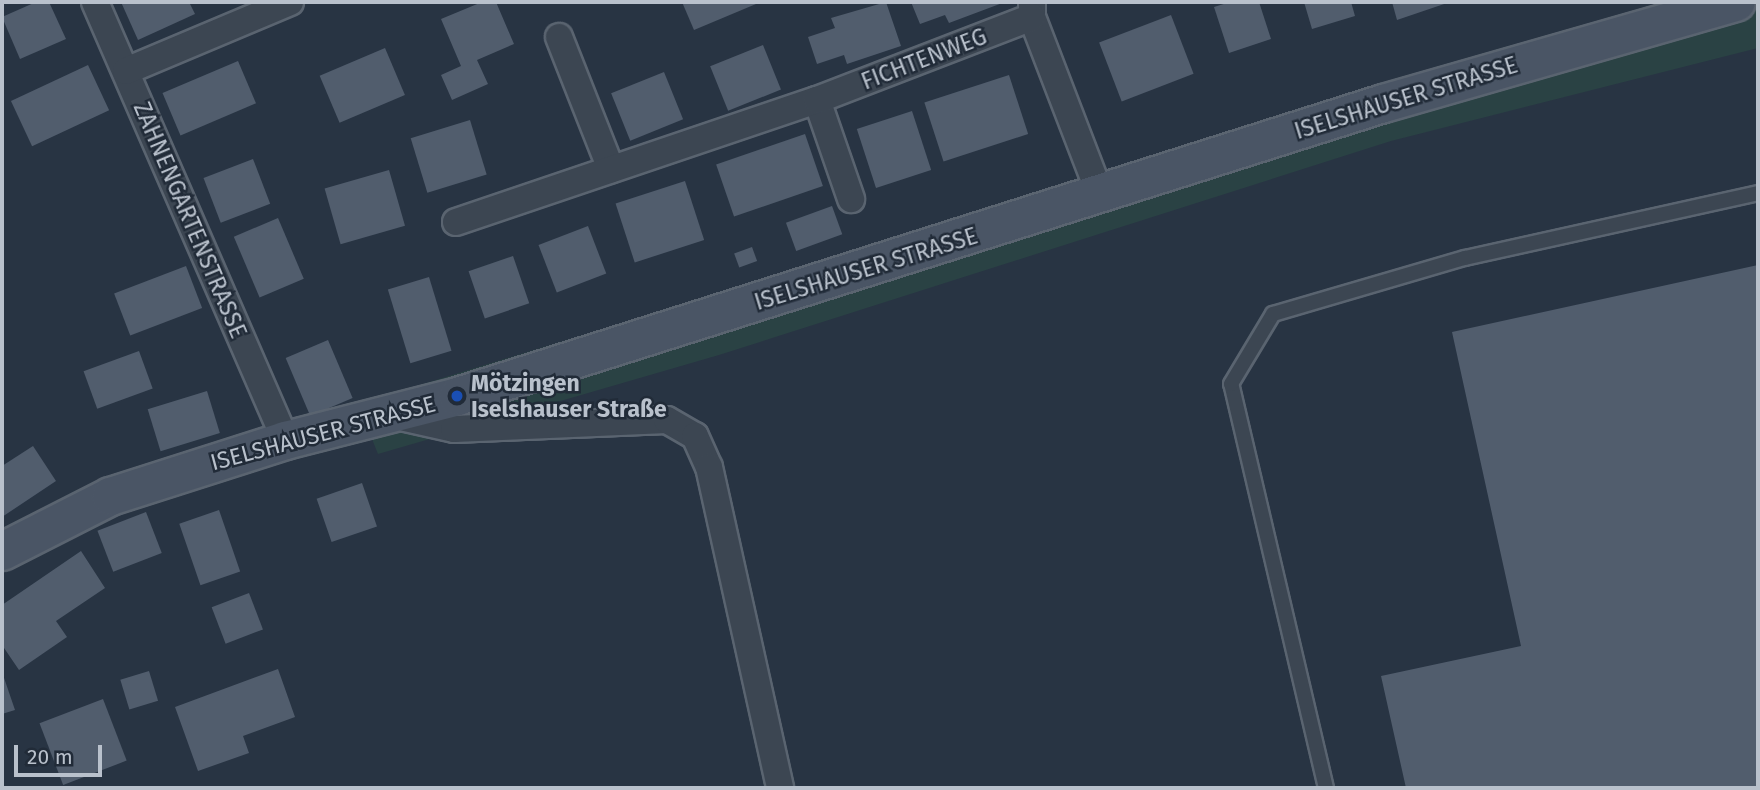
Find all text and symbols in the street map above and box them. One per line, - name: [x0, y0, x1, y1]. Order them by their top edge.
- street label: FICHTENWEG: [857, 22, 991, 96]
- street label: ISELSHAUSER STRASSE: [1291, 51, 1521, 145]
- street label: ZAHNENGARTENSTRASSE: [128, 98, 252, 342]
- street label: ISELSHAUSER STRASSE: [751, 222, 981, 316]
- place label: Mötzingen Iselshauser Straße: [471, 369, 667, 423]
- marker: Mötzingen Iselshauser Straße: [449, 388, 465, 404]
- street label: ISELSHAUSER STRASSE: [207, 390, 439, 476]
- scale bar: [18, 730, 105, 774]
- text: 20 m: [27, 744, 73, 770]

